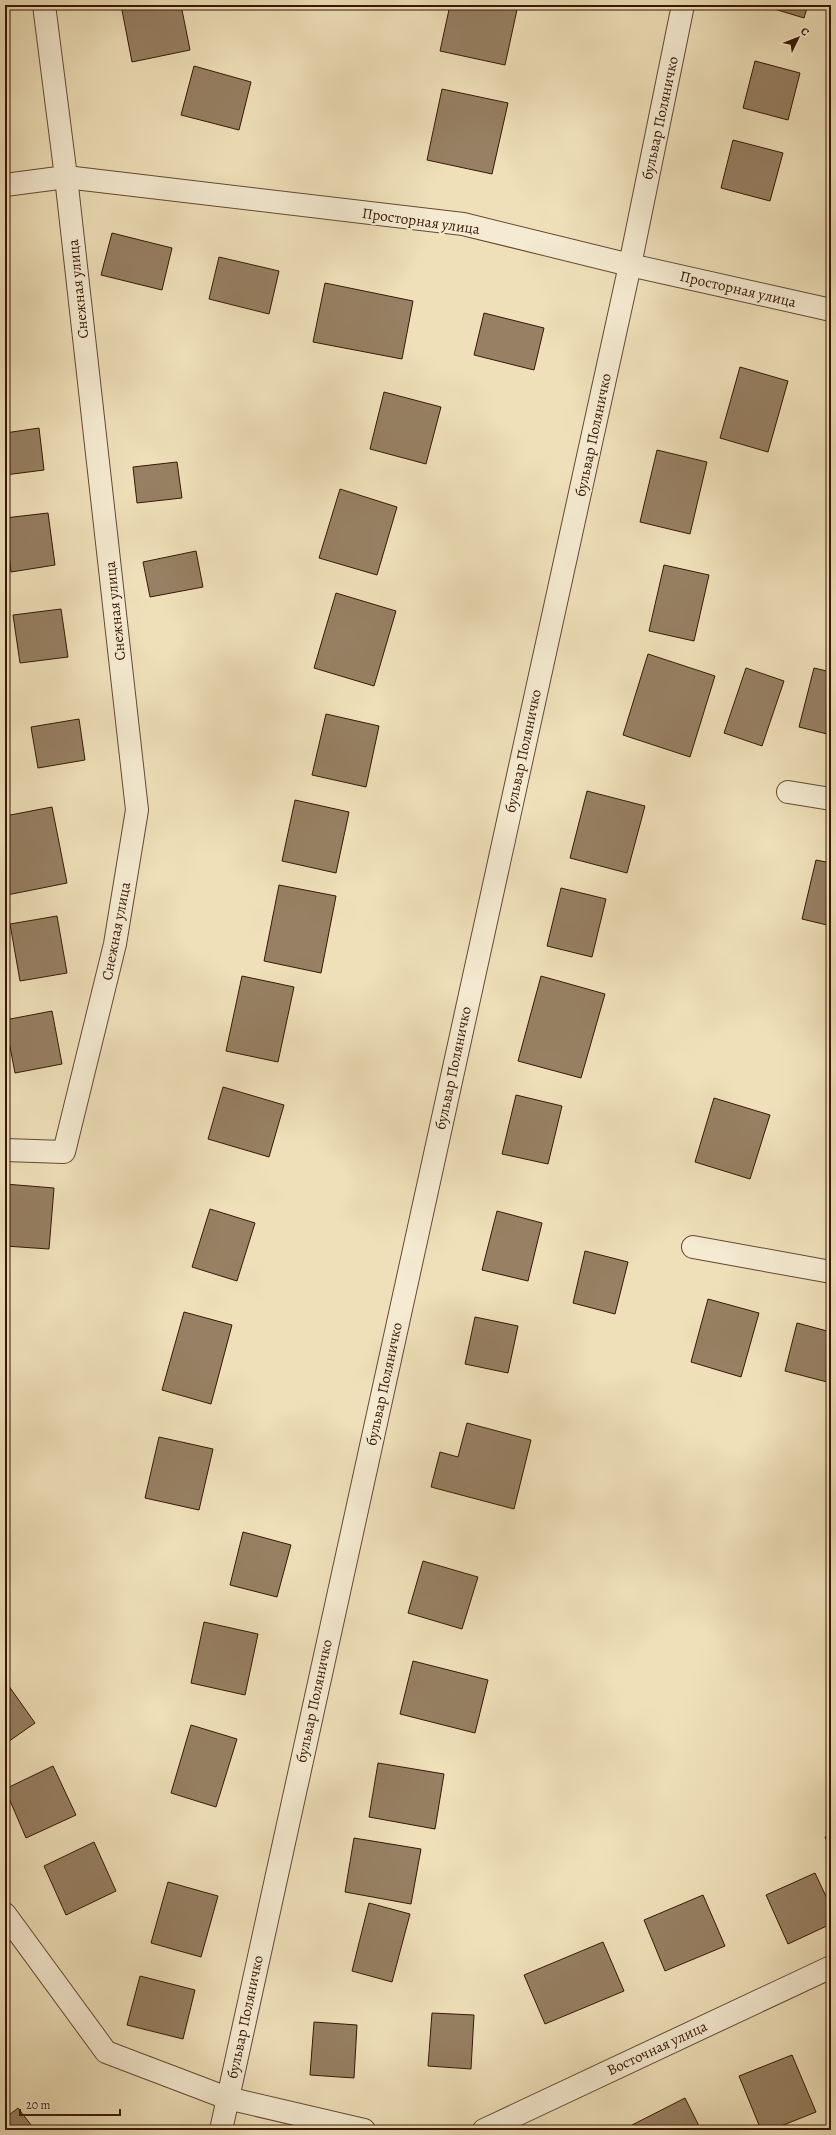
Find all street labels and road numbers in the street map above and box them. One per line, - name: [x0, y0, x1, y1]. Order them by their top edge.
- street label: бульвар Поляничко: [637, 54, 683, 182]
- street label: Просторная улица: [361, 203, 481, 239]
- street label: Снежная улица: [63, 238, 93, 340]
- street label: Просторная улица: [678, 266, 798, 312]
- street label: бульвар Поляничко: [570, 371, 616, 499]
- street label: Снежная улица: [100, 560, 130, 662]
- street label: бульвар Поляничко: [500, 687, 546, 815]
- street label: Снежная улица: [97, 880, 135, 982]
- street label: бульвар Поляничко: [430, 1004, 476, 1132]
- street label: бульвар Поляничко: [361, 1320, 407, 1448]
- street label: бульвар Поляничко: [291, 1637, 337, 1765]
- street label: бульвар Поляничко: [222, 1953, 268, 2081]
- street label: Восточная улица: [604, 2016, 710, 2080]

